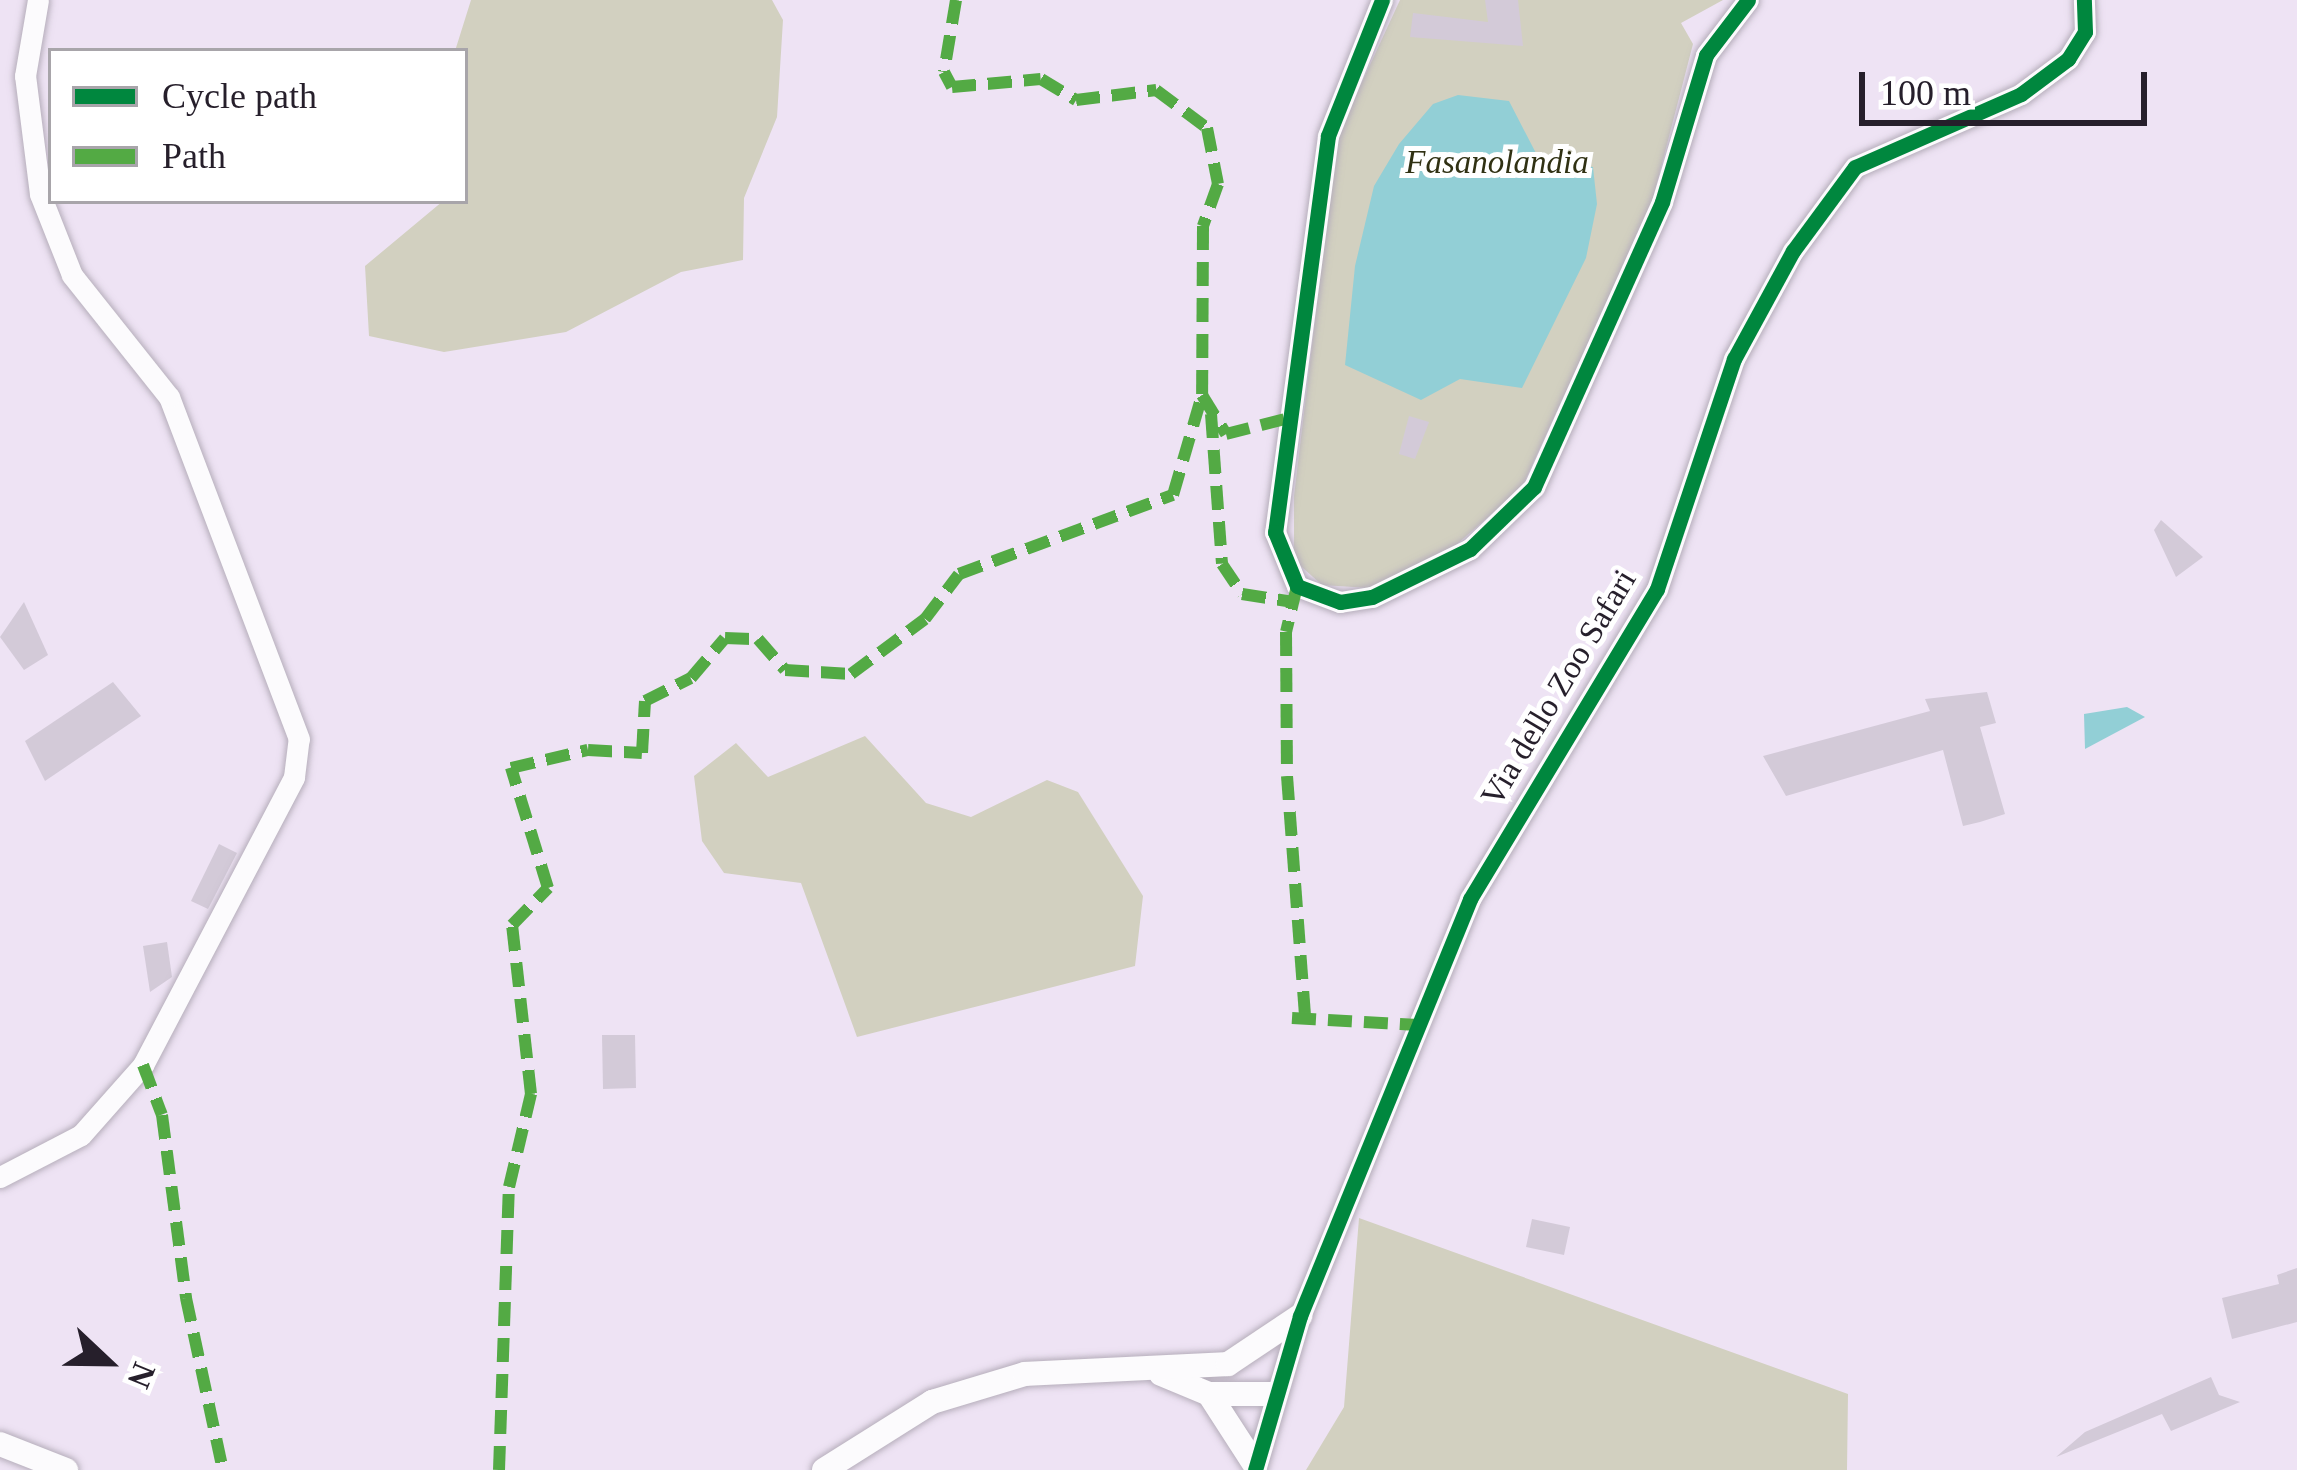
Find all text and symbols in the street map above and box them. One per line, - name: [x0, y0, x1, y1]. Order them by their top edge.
- legend: [48, 48, 468, 204]
- scale bar: [1865, 48, 2153, 122]
- text: 100 m: [1880, 73, 1971, 113]
- text: Cycle path: [162, 76, 317, 116]
- text: Path: [162, 136, 226, 176]
- park label: Fasanolandia: [1405, 143, 1589, 183]
- street label: Via dello Zoo Safari: [1473, 563, 1645, 813]
- north arrow: [48, 1302, 168, 1422]
- text: N: [120, 1358, 163, 1393]

